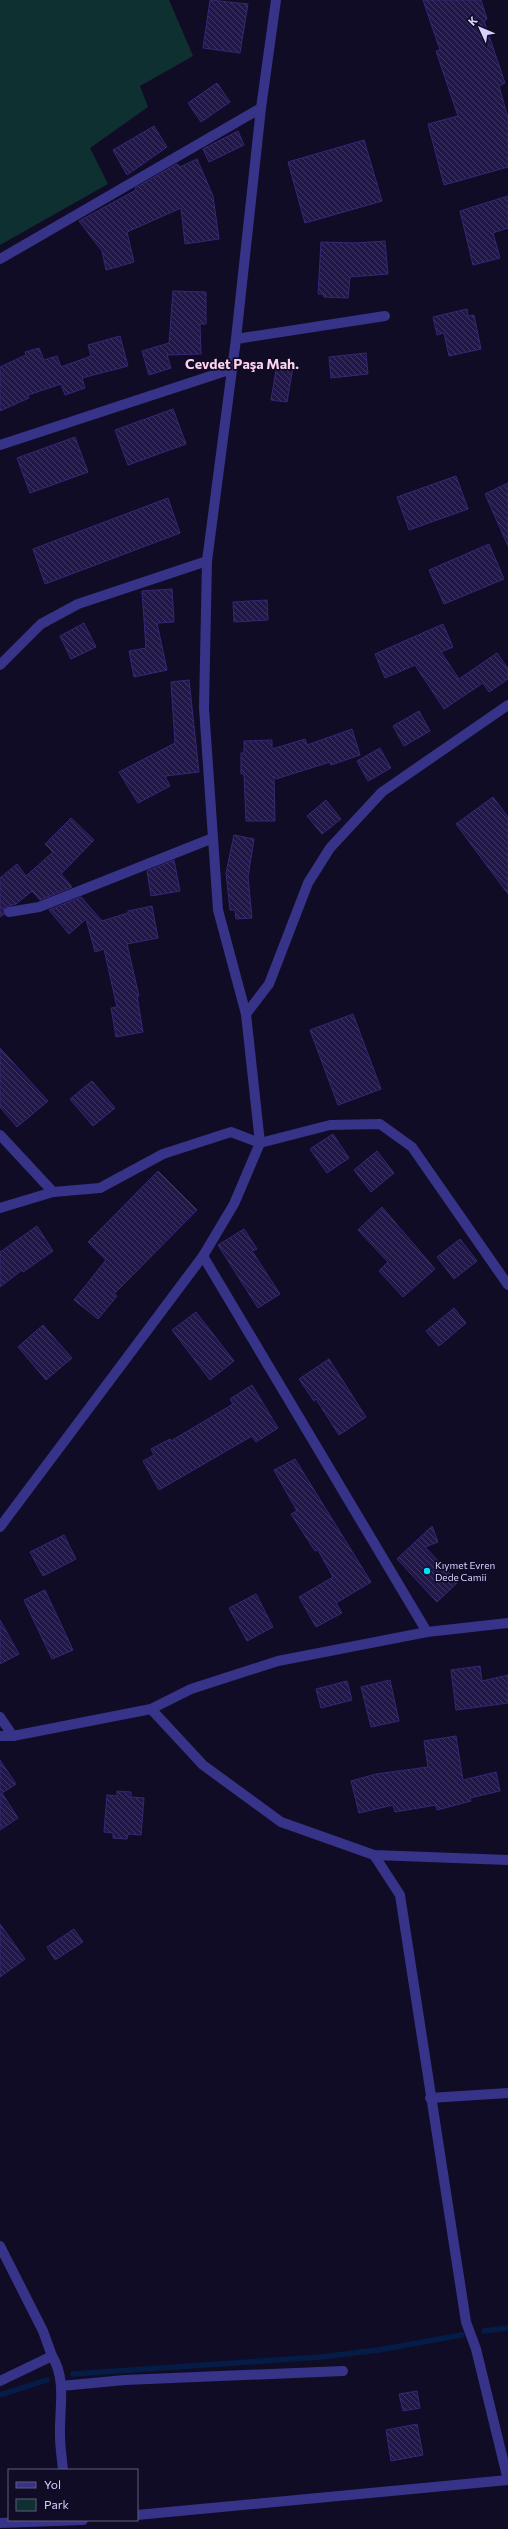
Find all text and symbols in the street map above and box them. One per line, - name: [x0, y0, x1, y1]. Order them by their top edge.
- north arrow: [460, 8, 500, 48]
- text: K: [465, 13, 480, 28]
- district label: Cevdet Paşa Mah.: [185, 355, 299, 372]
- place label: Kıymet Evren Dede Camii: [435, 1559, 495, 1583]
- marker: Kıymet Evren Dede Camii: [422, 1566, 432, 1576]
- legend: [8, 2469, 138, 2521]
- text: Yol: [44, 2477, 61, 2491]
- text: Park: [44, 2497, 70, 2511]

